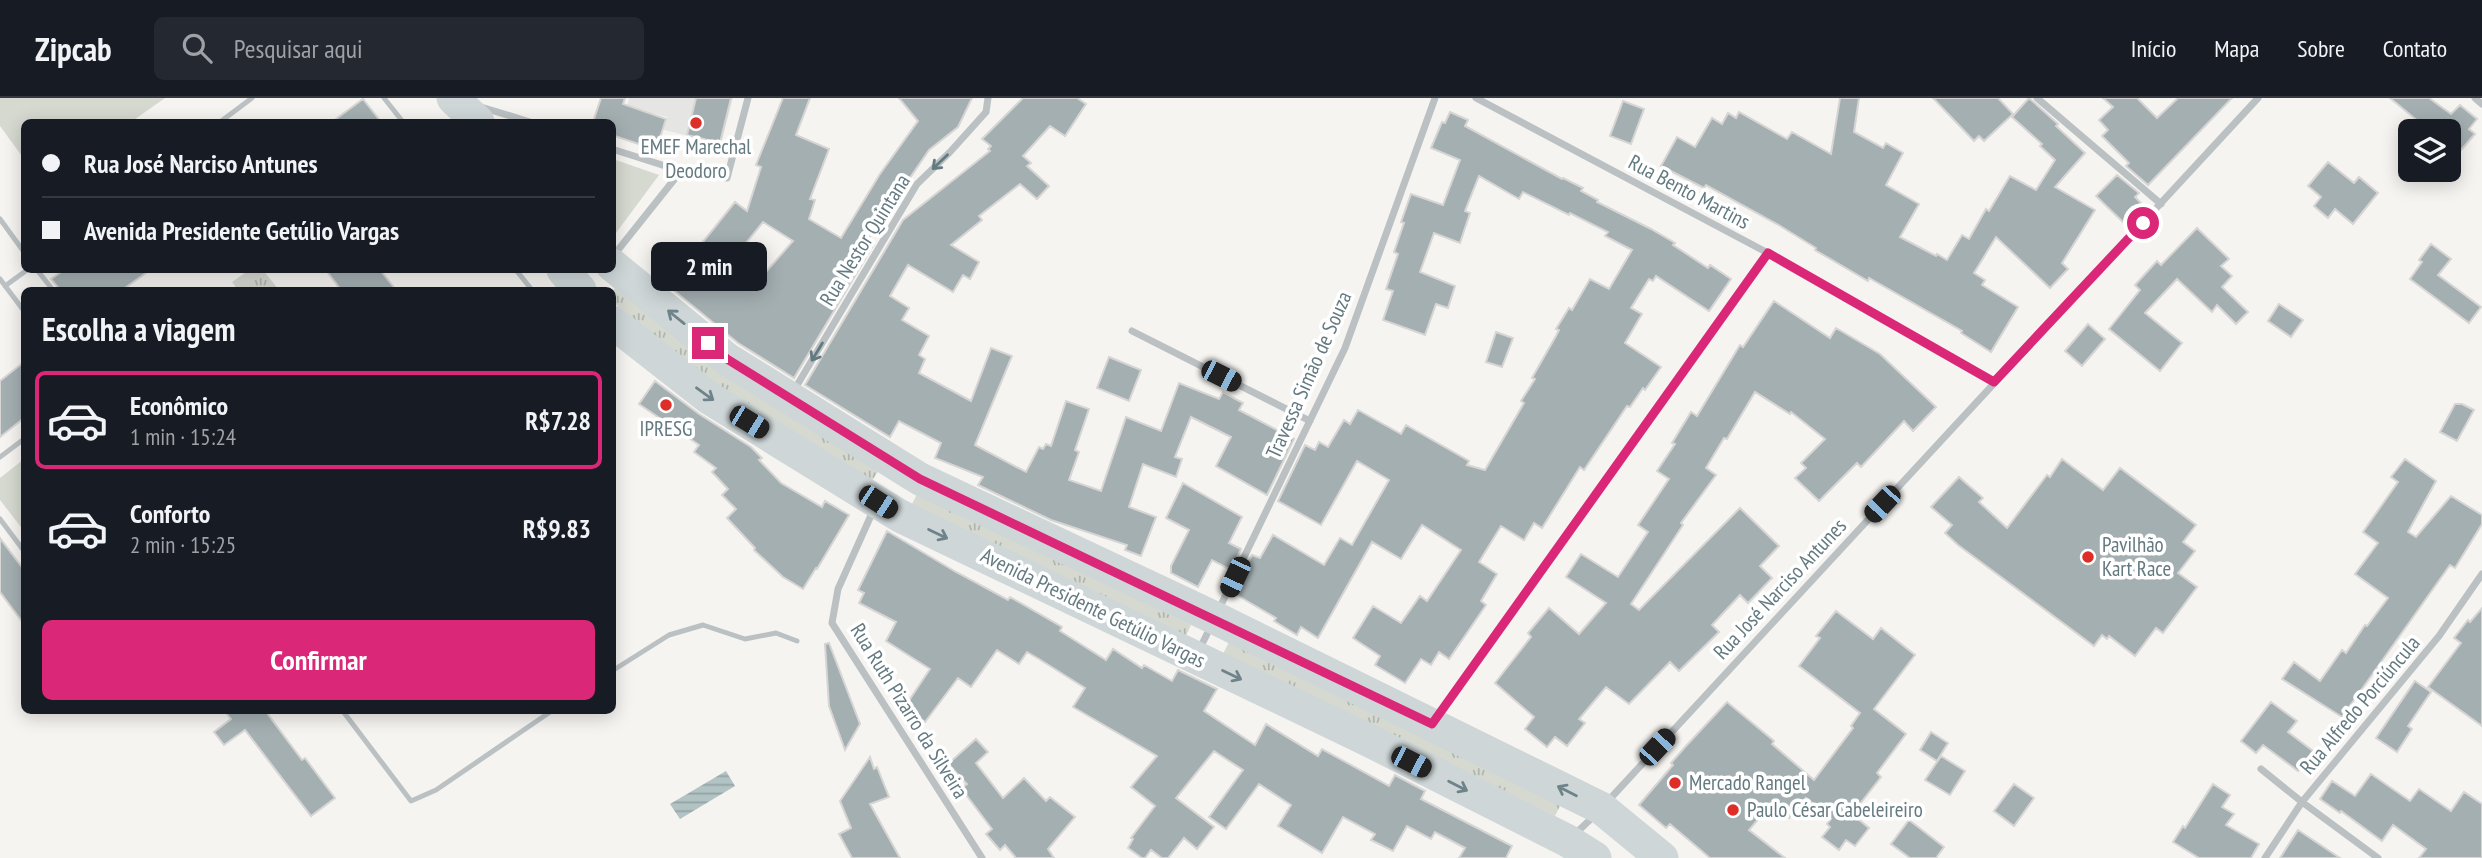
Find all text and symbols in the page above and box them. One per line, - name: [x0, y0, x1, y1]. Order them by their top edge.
- search box: [154, 17, 644, 80]
- text: Zipcab: [35, 27, 112, 70]
- icon: search: [178, 29, 216, 67]
- text: Pesquisar aqui: [234, 32, 363, 65]
- text: Início: [2131, 33, 2176, 64]
- text: Mapa: [2214, 33, 2259, 64]
- text: Sobre: [2297, 33, 2345, 64]
- text: Contato: [2383, 33, 2447, 64]
- marker: EMEF Marechal Deodoro: [688, 115, 704, 131]
- map controls: [2398, 119, 2461, 182]
- button: layers: [2398, 119, 2461, 182]
- place label: EMEF Marechal Deodoro: [641, 133, 751, 184]
- text: Rua José Narciso Antunes: [84, 147, 318, 180]
- street label: Rua Bento Martins: [1624, 148, 1755, 235]
- one-way arrow: [931, 154, 948, 171]
- street label: Rua Nestor Quintana: [813, 169, 916, 311]
- route start: [2127, 207, 2159, 239]
- text: Avenida Presidente Getúlio Vargas: [84, 214, 399, 247]
- callout: 2 min: [650, 242, 766, 290]
- text: 2 min: [686, 252, 732, 281]
- street label: Travessa Simão de Souza: [1260, 287, 1358, 463]
- text: Escolha a viagem: [42, 308, 235, 350]
- one-way arrow: [667, 309, 685, 325]
- route end: [692, 327, 724, 359]
- one-way arrow: [810, 342, 824, 362]
- car: [1198, 357, 1245, 395]
- one-way arrow: [695, 387, 714, 401]
- icon: car: [46, 389, 109, 452]
- text: Econômico: [130, 389, 228, 422]
- marker: IPRESG: [658, 397, 674, 413]
- car: [726, 402, 773, 442]
- text: R$7.28: [525, 404, 591, 437]
- place label: IPRESG: [640, 415, 692, 442]
- text: 1 min · 15:24: [130, 422, 236, 451]
- car: [1860, 481, 1905, 527]
- car: [855, 482, 902, 522]
- icon: car: [46, 497, 109, 560]
- text: Conforto: [130, 497, 210, 530]
- text: R$9.83: [523, 512, 591, 545]
- street label: Rua José Narciso Antunes: [1707, 513, 1852, 665]
- one-way arrow: [927, 528, 948, 541]
- text: 2 min · 15:25: [130, 530, 236, 559]
- place label: Pavilhão Kart Race: [2102, 531, 2171, 582]
- street label: Avenida Presidente Getúlio Vargas: [977, 541, 1210, 674]
- marker: Pavilhão Kart Race: [2080, 549, 2096, 565]
- car: [1217, 554, 1254, 600]
- street label: Rua Ruth Pizarro da Silveira: [845, 618, 974, 803]
- button: Confirmar: [42, 620, 595, 700]
- street label: Rua Alfredo Porciúncula: [2294, 630, 2425, 779]
- one-way arrow: [1221, 669, 1242, 682]
- car: [1635, 724, 1680, 770]
- car: [1388, 743, 1435, 781]
- place label: Mercado Rangel: [1689, 769, 1806, 796]
- marker: Mercado Rangel: [1667, 775, 1683, 791]
- one-way arrow: [1447, 779, 1468, 793]
- one-way arrow: [1557, 783, 1578, 797]
- place label: Paulo César Cabeleireiro: [1747, 796, 1923, 823]
- marker: Paulo César Cabeleireiro: [1725, 802, 1741, 818]

